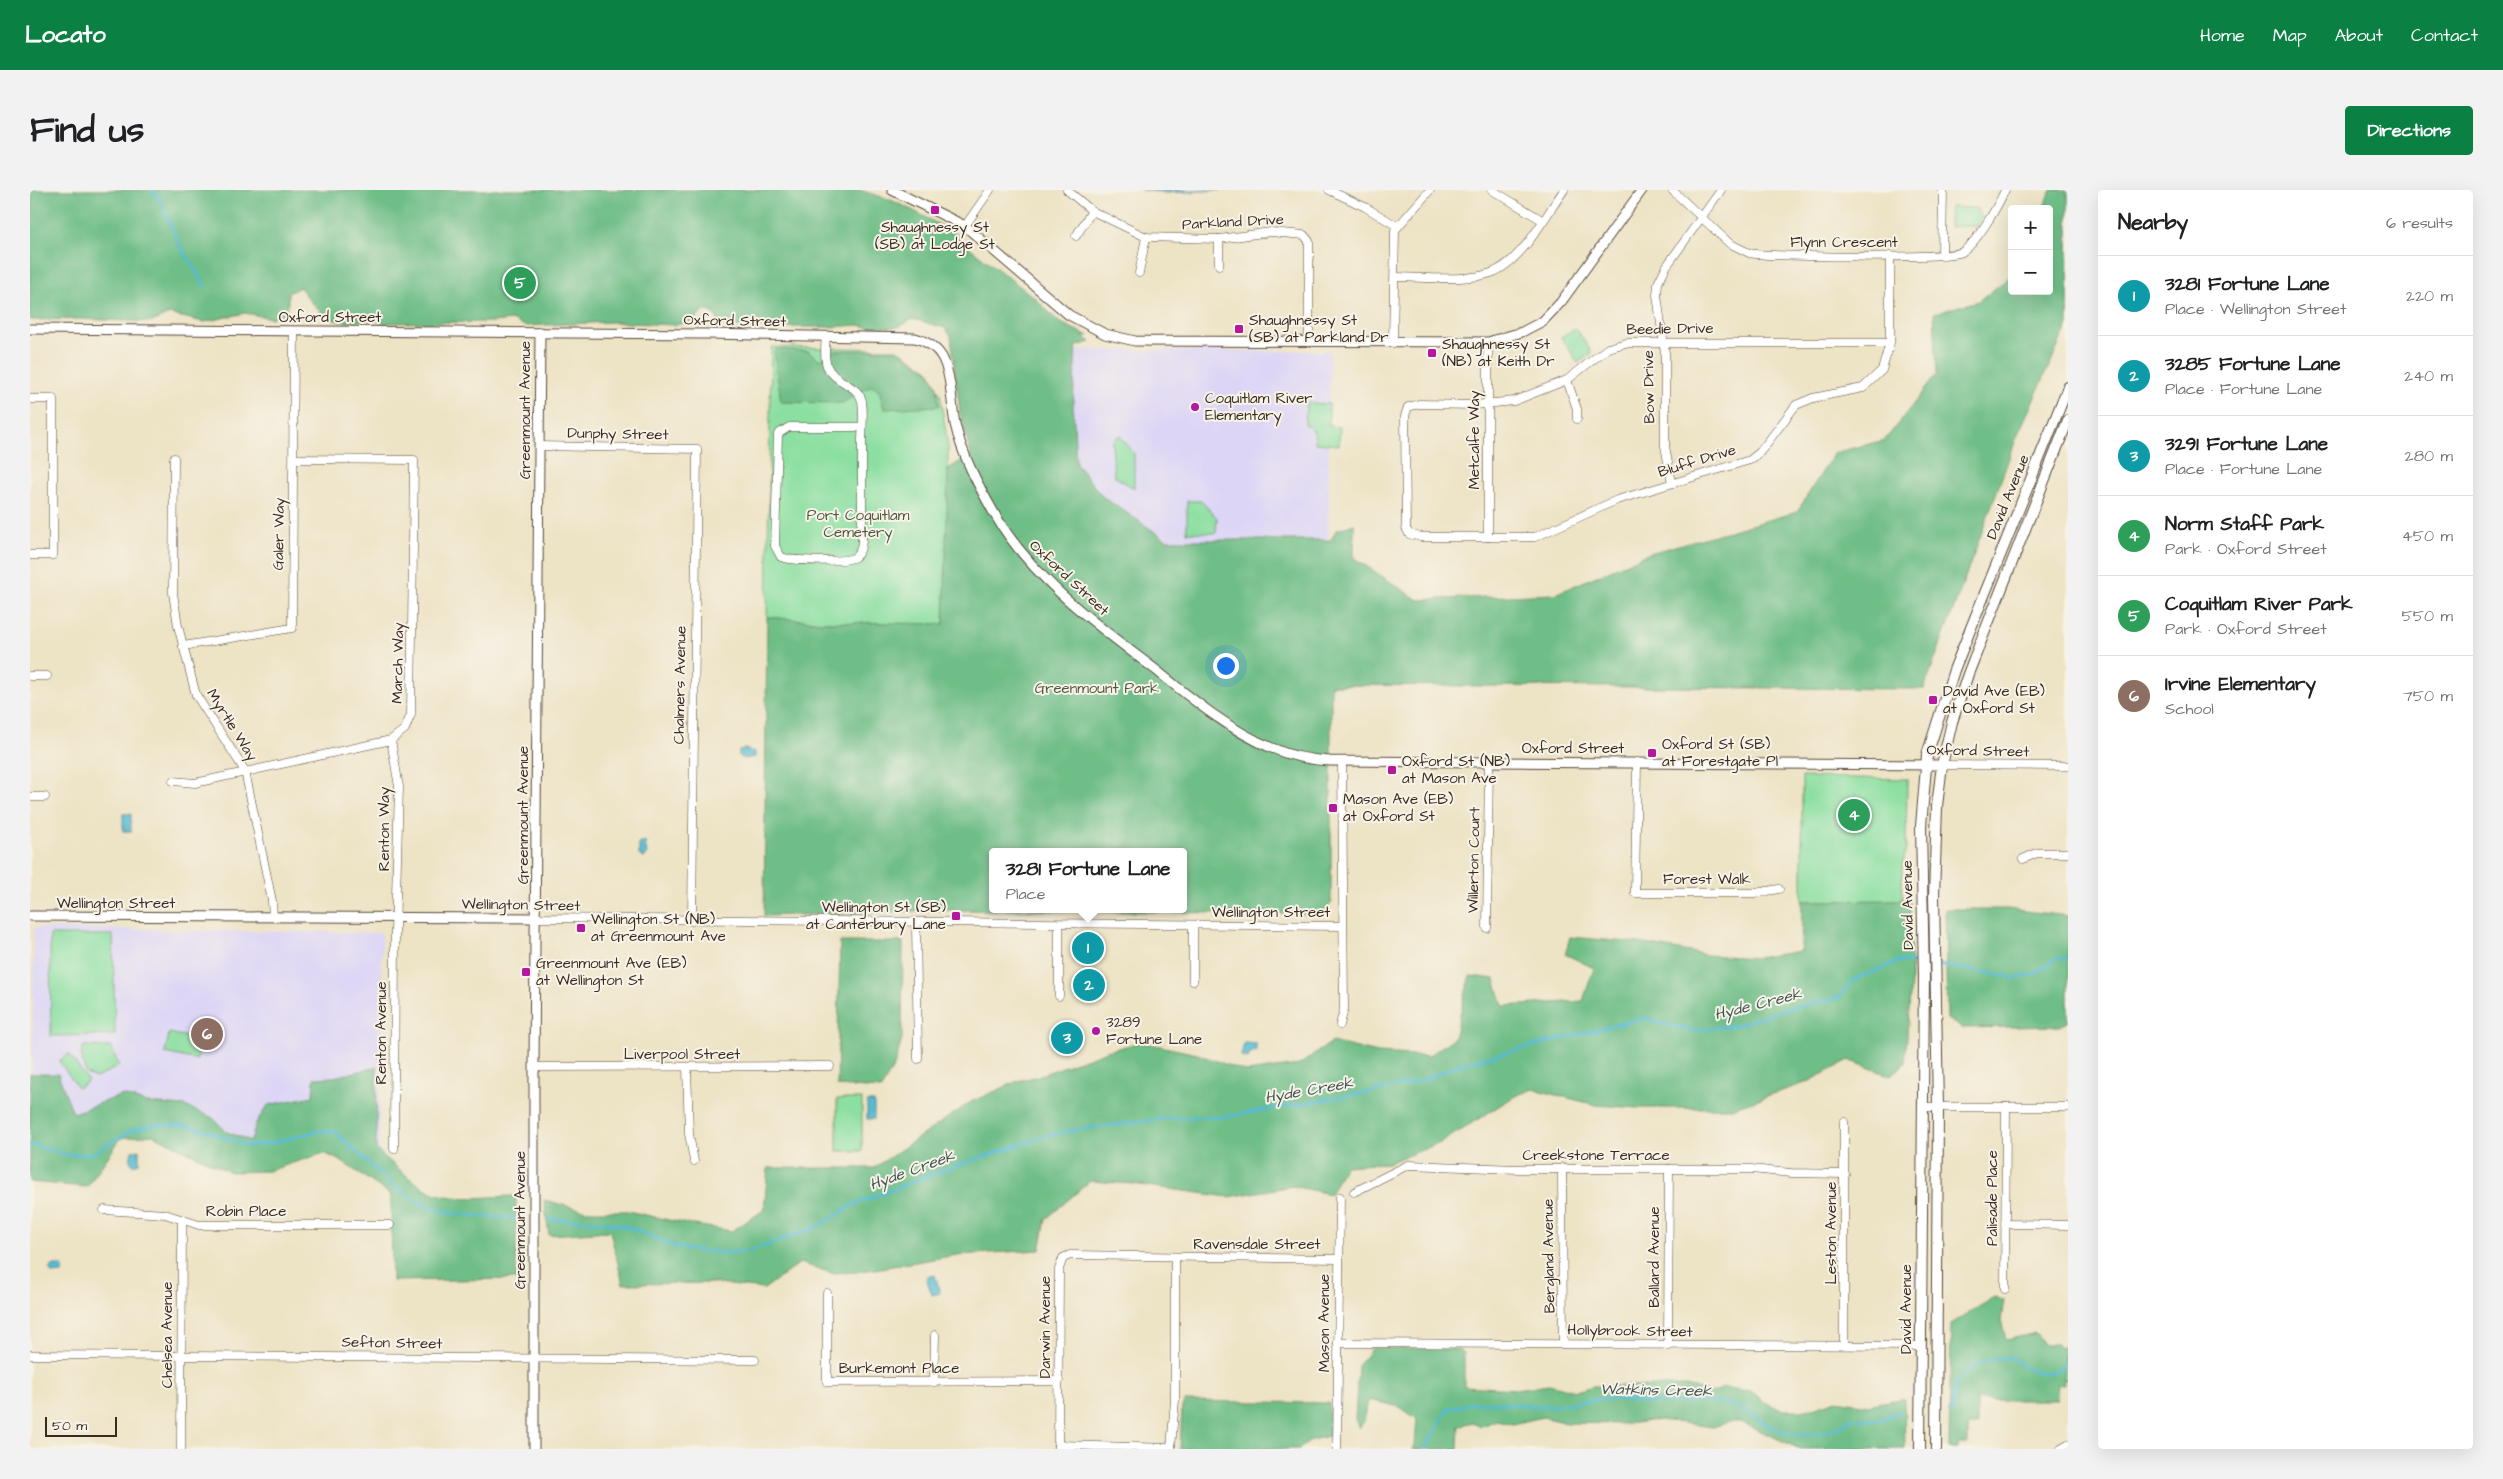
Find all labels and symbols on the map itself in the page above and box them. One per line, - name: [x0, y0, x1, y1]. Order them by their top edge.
- marker: Shaughnessy St (SB) at Lodge St: [929, 204, 941, 216]
- street label: Parkland Drive: [1181, 209, 1285, 235]
- place label: Shaughnessy St (SB) at Lodge St: [875, 217, 995, 256]
- street label: Flynn Crescent: [1790, 232, 1898, 254]
- pin: 5: [504, 264, 536, 302]
- street label: Oxford Street: [279, 307, 381, 328]
- street label: Oxford Street: [683, 310, 787, 332]
- place label: Shaughnessy St (SB) at Parkland Dr: [1249, 310, 1389, 348]
- street label: Beedie Drive: [1626, 318, 1714, 340]
- marker: Shaughnessy St (SB) at Parkland Dr: [1233, 323, 1245, 335]
- place label: Shaughnessy St (NB) at Keith Dr: [1442, 334, 1555, 372]
- street label: Greenmount Avenue: [515, 341, 536, 479]
- marker: Shaughnessy St (NB) at Keith Dr: [1426, 347, 1438, 359]
- street label: Bow Drive: [1638, 350, 1660, 424]
- place label: Coquitlam River Elementary: [1205, 388, 1313, 427]
- street label: Metcalfe Way: [1464, 390, 1486, 490]
- marker: Coquitlam River Elementary: [1189, 401, 1201, 413]
- street label: Dunphy Street: [567, 423, 669, 446]
- street label: Bluff Drive: [1655, 439, 1739, 483]
- street label: David Avenue: [1981, 451, 2035, 543]
- street label: Galer Way: [268, 497, 291, 571]
- park label: Port Coquitlam Cemetery: [807, 505, 910, 544]
- street label: Oxford Street: [1024, 535, 1114, 621]
- street label: March Way: [387, 622, 410, 704]
- street label: Chalmers Avenue: [668, 626, 692, 744]
- your location: [1213, 653, 1239, 679]
- park label: Greenmount Park: [1035, 678, 1159, 699]
- place label: David Ave (EB) at Oxford St: [1943, 681, 2045, 719]
- street label: Myrtle Way: [201, 685, 262, 766]
- marker: David Ave (EB) at Oxford St: [1927, 694, 1939, 706]
- place label: Oxford St (SB) at Forestgate Pl: [1662, 734, 1778, 773]
- street label: Oxford Street: [1522, 738, 1624, 759]
- street label: Oxford Street: [1926, 740, 2030, 762]
- street label: Greenmount Avenue: [513, 746, 534, 884]
- marker: Oxford St (SB) at Forestgate Pl: [1646, 747, 1658, 759]
- place label: Oxford St (NB) at Mason Ave: [1402, 751, 1510, 789]
- marker: Oxford St (NB) at Mason Ave: [1386, 764, 1398, 776]
- street label: Renton Way: [374, 787, 396, 871]
- place label: Mason Ave (EB) at Oxford St: [1343, 789, 1453, 827]
- pin: 4: [1838, 796, 1870, 834]
- marker: Mason Ave (EB) at Oxford St: [1327, 802, 1339, 814]
- street label: Willerton Court: [1463, 807, 1485, 913]
- street label: David Avenue: [1897, 860, 1919, 950]
- street label: Forest Walk: [1663, 869, 1751, 890]
- street label: Wellington Street: [57, 893, 175, 915]
- street label: Wellington Street: [461, 893, 581, 918]
- place label: Wellington St (SB) at Canterbury Lane: [806, 897, 946, 936]
- street label: Wellington Street: [1212, 902, 1330, 924]
- place label: Wellington St (NB) at Greenmount Ave: [591, 909, 726, 947]
- marker: Wellington St (SB) at Canterbury Lane: [950, 910, 962, 922]
- marker: Wellington St (NB) at Greenmount Ave: [575, 922, 587, 934]
- pin: 1: [1072, 929, 1104, 967]
- place label: Greenmount Ave (EB) at Wellington St: [536, 953, 686, 992]
- marker: Greenmount Ave (EB) at Wellington St: [520, 966, 532, 978]
- pin: 2: [1073, 966, 1105, 1004]
- street label: Renton Avenue: [371, 981, 392, 1085]
- water label: Hyde Creek: [1712, 982, 1805, 1026]
- place label: 3289 Fortune Lane: [1106, 1012, 1202, 1050]
- pin: 6: [191, 1015, 223, 1053]
- pin: 3: [1051, 1019, 1083, 1057]
- marker: 3289 Fortune Lane: [1090, 1025, 1102, 1037]
- street label: Liverpool Street: [624, 1044, 740, 1065]
- water label: Hyde Creek: [1263, 1071, 1356, 1110]
- water label: Hyde Creek: [866, 1144, 959, 1197]
- street label: Creekstone Terrace: [1522, 1145, 1670, 1166]
- street label: Palisade Place: [1982, 1150, 2003, 1246]
- street label: Greenmount Avenue: [510, 1151, 531, 1289]
- street label: Leston Avenue: [1821, 1182, 1842, 1284]
- street label: Bergland Avenue: [1538, 1198, 1561, 1314]
- street label: Robin Place: [206, 1201, 286, 1222]
- street label: Ballard Avenue: [1644, 1206, 1665, 1308]
- street label: Ravensdale Street: [1193, 1234, 1321, 1255]
- street label: David Avenue: [1896, 1264, 1917, 1354]
- street label: Mason Avenue: [1314, 1274, 1335, 1372]
- street label: Darwin Avenue: [1035, 1276, 1056, 1378]
- street label: Chelsea Avenue: [157, 1282, 178, 1388]
- street label: Hollybrook Street: [1567, 1319, 1693, 1344]
- street label: Sefton Street: [341, 1332, 443, 1354]
- street label: Burkemont Place: [839, 1358, 959, 1379]
- water label: Watkins Creek: [1600, 1378, 1713, 1402]
- scale bar: [45, 1414, 118, 1437]

